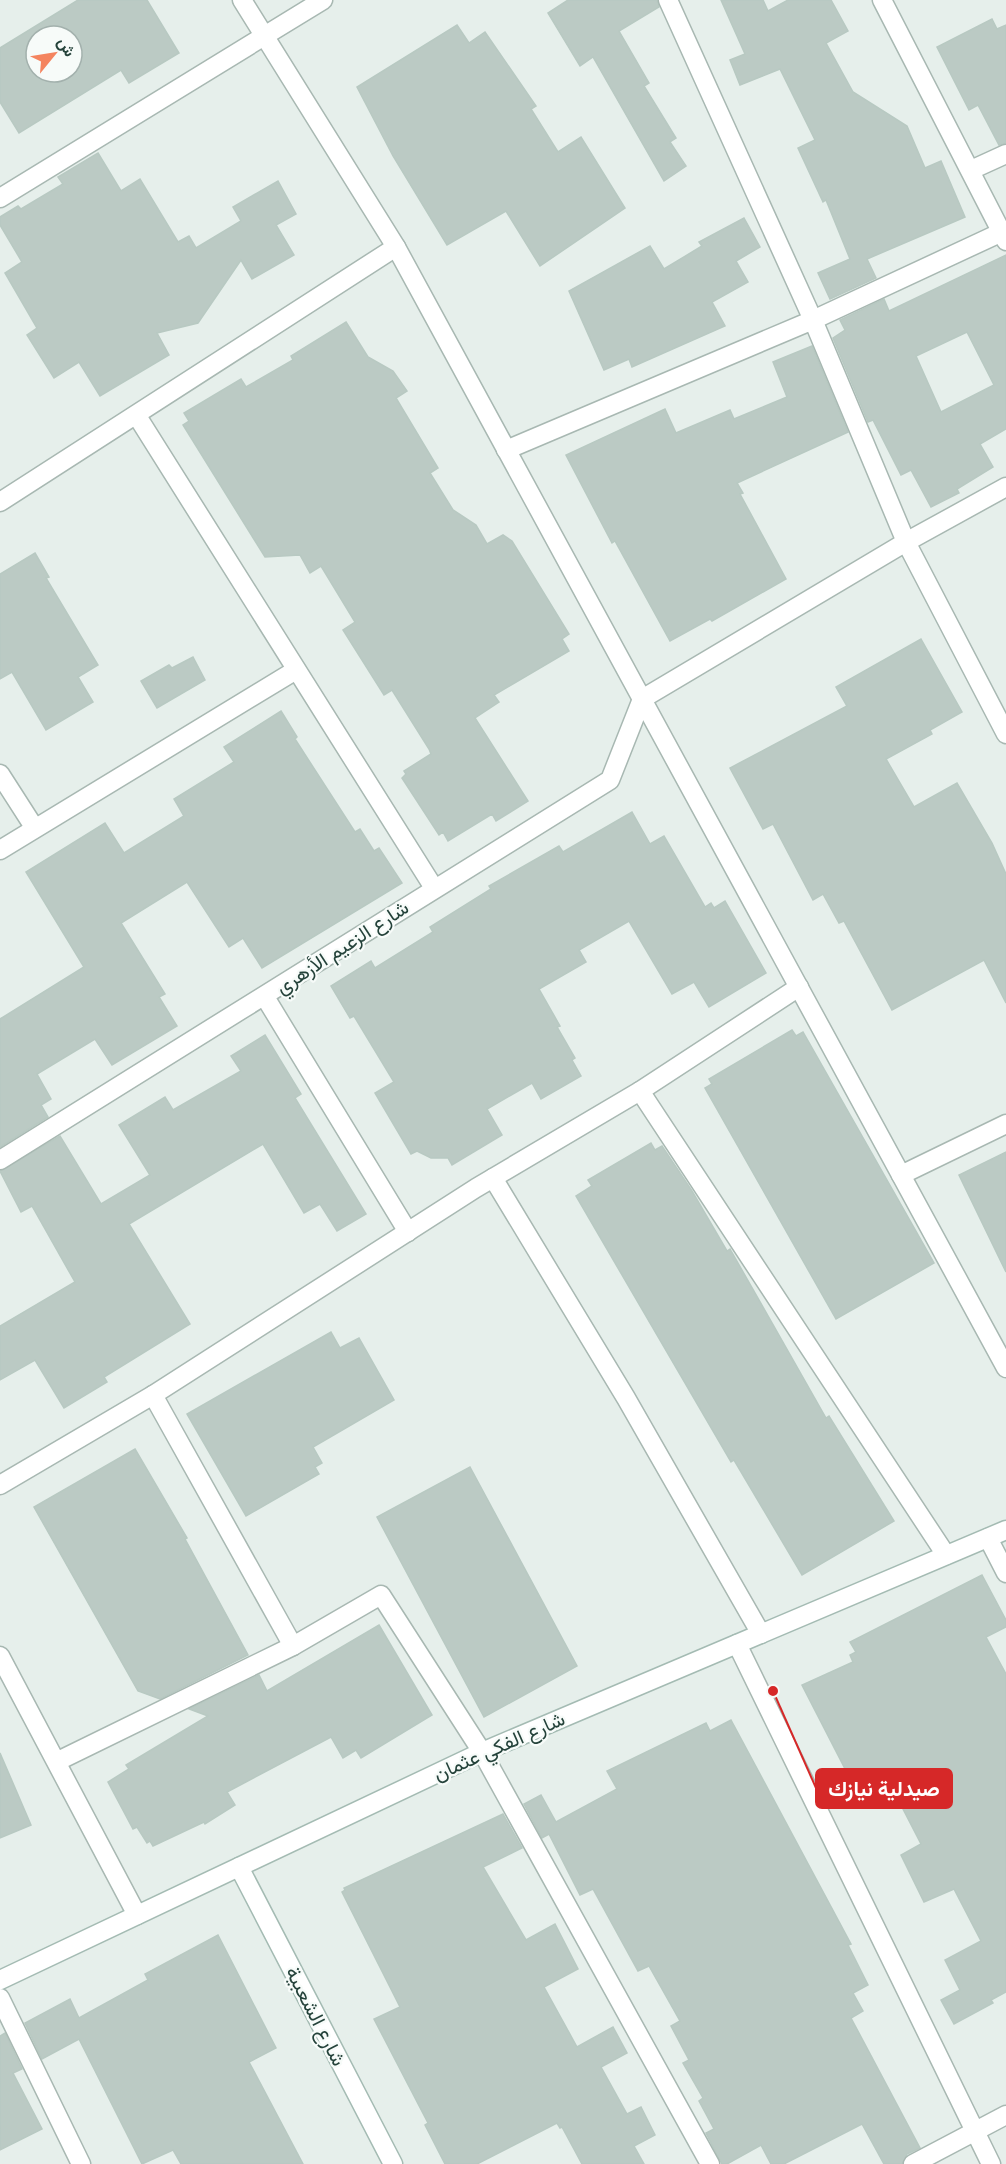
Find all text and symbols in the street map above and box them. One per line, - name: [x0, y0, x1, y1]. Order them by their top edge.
- north arrow: [24, 24, 84, 84]
- text: ش: [54, 34, 80, 60]
- street label: شارع الزعيم الأزهري: [271, 895, 416, 1003]
- street label: شارع الفكي عثمان: [430, 1706, 570, 1790]
- callout: صيدلية نيازك: [816, 1769, 952, 1808]
- text: صيدلية نيازك: [828, 1776, 940, 1802]
- street label: شارع الشعبية: [279, 1962, 351, 2071]

